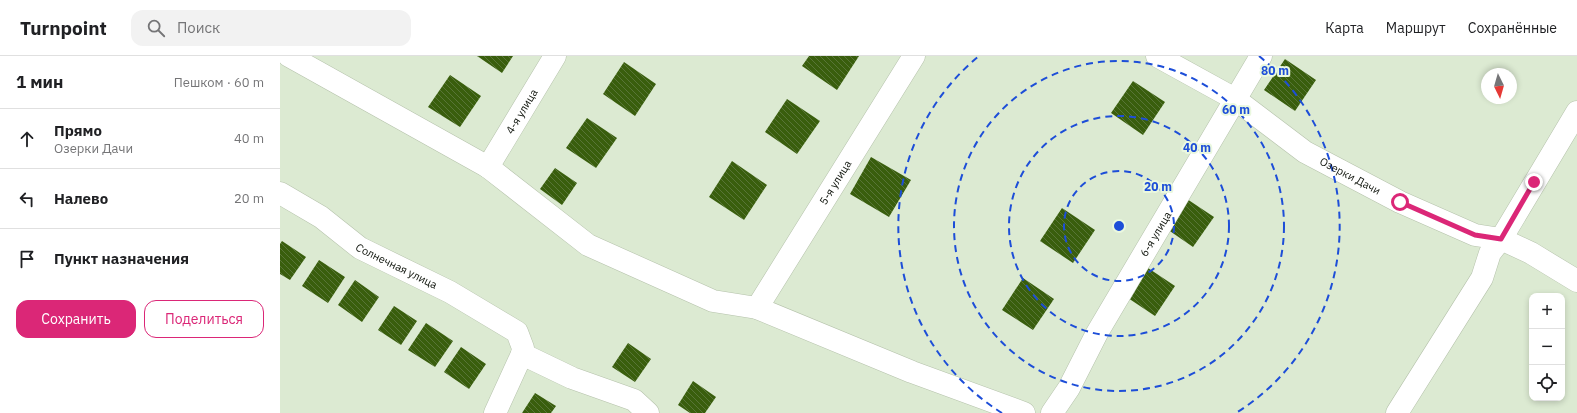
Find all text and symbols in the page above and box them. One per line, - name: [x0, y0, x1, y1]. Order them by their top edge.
- search box: [131, 10, 411, 46]
- text: Turnpoint: [20, 16, 107, 40]
- icon: search: [145, 17, 167, 39]
- text: Поиск: [177, 18, 220, 37]
- text: Карта: [1325, 19, 1364, 37]
- text: Маршрут: [1386, 19, 1446, 37]
- text: Сохранённые: [1468, 19, 1557, 37]
- text: 80 m: [1261, 63, 1289, 78]
- north arrow: [1481, 68, 1517, 104]
- text: 1 мин: [16, 71, 63, 93]
- text: Пешком · 60 m: [174, 74, 264, 91]
- street label: 4-я улица: [503, 86, 541, 136]
- text: 60 m: [1222, 102, 1250, 117]
- text: Прямо: [54, 121, 102, 140]
- icon: ahead: [16, 128, 38, 150]
- text: 40 m: [234, 130, 264, 147]
- text: Озерки Дачи: [54, 140, 133, 157]
- text: 40 m: [1183, 140, 1211, 155]
- street label: Озерки Дачи: [1317, 154, 1383, 198]
- street label: 5-я улица: [816, 157, 854, 207]
- route end: [1525, 173, 1543, 191]
- text: 20 m: [1144, 179, 1172, 194]
- icon: left: [16, 188, 38, 210]
- text: Налево: [54, 189, 108, 208]
- text: 20 m: [234, 190, 264, 207]
- route start: [1391, 193, 1409, 211]
- street label: 6-я улица: [1137, 209, 1174, 259]
- centre of rings: [1112, 219, 1126, 233]
- street label: Солнечная улица: [353, 240, 440, 292]
- icon: arrive: [16, 248, 38, 270]
- text: Пункт назначения: [54, 249, 189, 268]
- map controls: [1529, 293, 1565, 401]
- button: +: [1529, 293, 1565, 329]
- button: Сохранить: [16, 300, 136, 338]
- button: Поделиться: [144, 300, 264, 338]
- button: −: [1529, 329, 1565, 365]
- button: locate: [1529, 365, 1565, 401]

